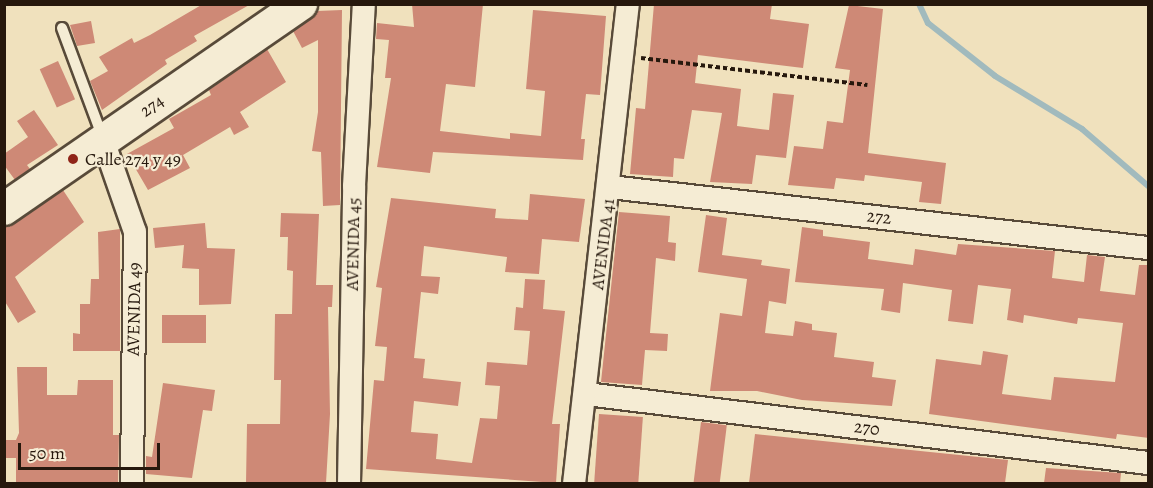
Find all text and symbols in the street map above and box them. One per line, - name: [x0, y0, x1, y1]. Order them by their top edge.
- street label: 274: [136, 90, 168, 122]
- place label: Calle 274 y 49: [85, 148, 181, 170]
- marker: Calle 274 y 49: [66, 152, 80, 166]
- street label: AVENIDA 45: [341, 197, 365, 291]
- street label: AVENIDA 41: [587, 197, 619, 291]
- street label: 272: [866, 205, 892, 229]
- street label: AVENIDA 49: [122, 262, 146, 356]
- street label: 270: [853, 416, 881, 440]
- scale bar: [21, 431, 164, 469]
- text: 50 m: [29, 441, 65, 465]

